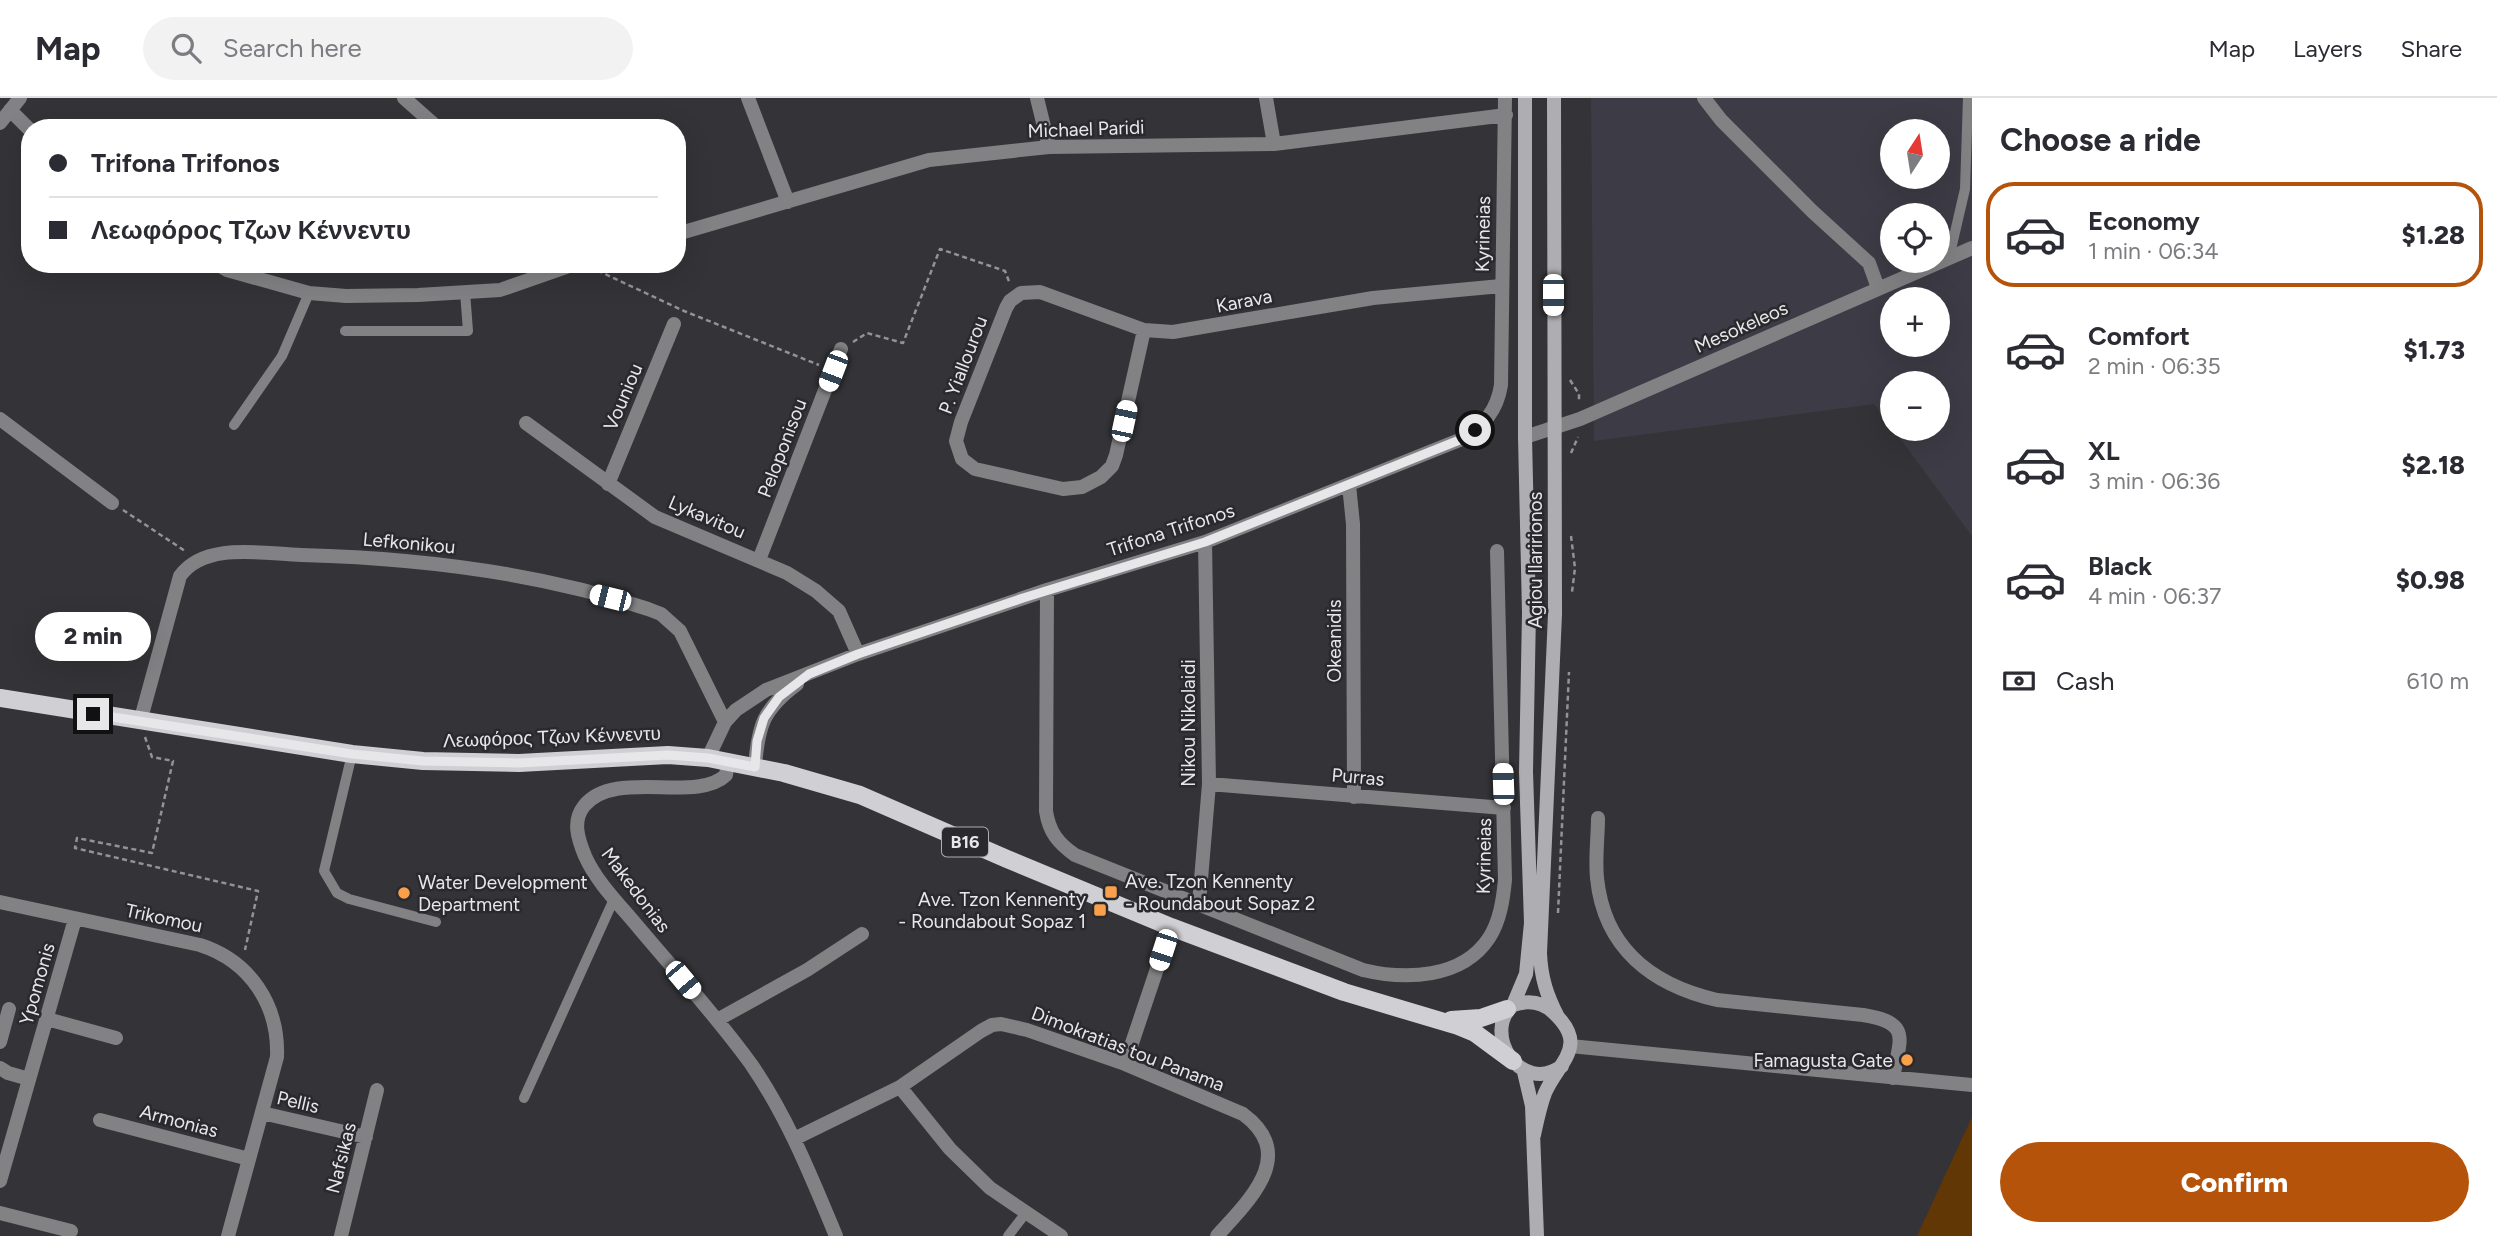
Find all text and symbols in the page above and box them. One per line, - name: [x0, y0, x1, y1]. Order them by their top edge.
- search box: [143, 17, 633, 80]
- text: Map: [35, 29, 101, 68]
- icon: search: [167, 29, 205, 67]
- text: Search here: [223, 32, 362, 64]
- text: Map: [2208, 34, 2255, 63]
- text: Layers: [2293, 34, 2362, 63]
- text: Share: [2400, 34, 2462, 63]
- street label: Michael Paridi: [1027, 115, 1145, 143]
- north arrow: [1880, 119, 1950, 189]
- map controls: [1880, 119, 1950, 441]
- text: Choose a ride: [2000, 121, 2201, 159]
- text: Trifona Trifonos: [91, 147, 280, 179]
- street label: Kyrineias: [1471, 196, 1495, 272]
- button: locate: [1880, 203, 1950, 273]
- icon: car: [2004, 203, 2067, 266]
- text: Economy: [2088, 205, 2200, 237]
- text: Λεωφόρος Τζων Κέννεντυ: [91, 214, 411, 246]
- text: $1.28: [2402, 219, 2465, 251]
- text: 1 min · 06:34: [2088, 237, 2219, 265]
- car: [1543, 274, 1564, 316]
- street label: Karava: [1214, 284, 1274, 318]
- button: +: [1880, 287, 1950, 357]
- street label: Mesokeleos: [1691, 296, 1792, 358]
- street label: P. Yiallourou: [934, 313, 992, 417]
- icon: car: [2004, 318, 2067, 381]
- text: Comfort: [2088, 320, 2190, 352]
- text: $1.73: [2403, 334, 2465, 366]
- car: [816, 348, 851, 394]
- text: 2 min · 06:35: [2088, 352, 2221, 380]
- street label: Vouniou: [599, 360, 647, 434]
- button: −: [1880, 371, 1950, 441]
- street label: Peloponisou: [753, 395, 811, 501]
- car: [1110, 398, 1139, 444]
- route start: [1459, 414, 1491, 446]
- icon: car: [2004, 433, 2067, 496]
- text: XL: [2088, 435, 2120, 467]
- text: $2.18: [2402, 449, 2465, 481]
- text: 3 min · 06:36: [2088, 467, 2220, 495]
- street label: Lykavitou: [665, 491, 749, 543]
- street label: Agiou Ilaririonos: [1524, 491, 1547, 628]
- street label: Trifona Trifonos: [1105, 499, 1238, 561]
- street label: Lefkonikou: [362, 527, 456, 559]
- icon: car: [2004, 548, 2067, 611]
- text: Black: [2088, 550, 2152, 582]
- text: $0.98: [2396, 564, 2465, 596]
- text: 4 min · 06:37: [2088, 582, 2221, 610]
- car: [588, 583, 633, 613]
- street label: Okeanidis: [1323, 599, 1346, 683]
- callout: 2 min: [35, 612, 151, 662]
- text: 2 min: [64, 622, 122, 650]
- street label: Nikou Nikolaidi: [1177, 659, 1200, 787]
- icon: cash: [2000, 662, 2038, 700]
- text: Cash: [2056, 665, 2115, 697]
- text: 610 m: [2406, 667, 2469, 695]
- route end: [77, 698, 109, 730]
- street label: Λεωφόρος Τζων Κέννεντυ: [443, 722, 661, 752]
- street label: Purras: [1331, 763, 1385, 791]
- car: [1492, 763, 1515, 805]
- street label: Kyrineias: [1472, 818, 1496, 894]
- road number: B16: [942, 828, 988, 856]
- street label: Makedonias: [596, 843, 676, 937]
- place label: Ave. Tzon Kennenty - Roundabout Sopaz 2: [1125, 870, 1315, 915]
- place label: Water Development Department: [418, 871, 588, 916]
- marker: Ave. Tzon Kennenty - Roundabout Sopaz 2: [1103, 884, 1119, 900]
- marker: Water Development Department: [396, 885, 412, 901]
- place label: Ave. Tzon Kennenty - Roundabout Sopaz 1: [898, 888, 1086, 933]
- street label: Trikomou: [123, 899, 205, 937]
- marker: Ave. Tzon Kennenty - Roundabout Sopaz 1: [1092, 902, 1108, 918]
- car: [1147, 927, 1180, 973]
- street label: Ypomonis: [14, 940, 60, 1028]
- car: [662, 957, 705, 1003]
- street label: Dimokratias tou Panama: [1028, 1002, 1228, 1096]
- place label: Famagusta Gate: [1753, 1049, 1893, 1072]
- marker: Famagusta Gate: [1899, 1052, 1915, 1068]
- street label: Pellis: [275, 1086, 322, 1118]
- street label: Armonias: [137, 1100, 221, 1143]
- street label: Nafsikas: [321, 1120, 361, 1196]
- button: Confirm: [2000, 1142, 2469, 1222]

